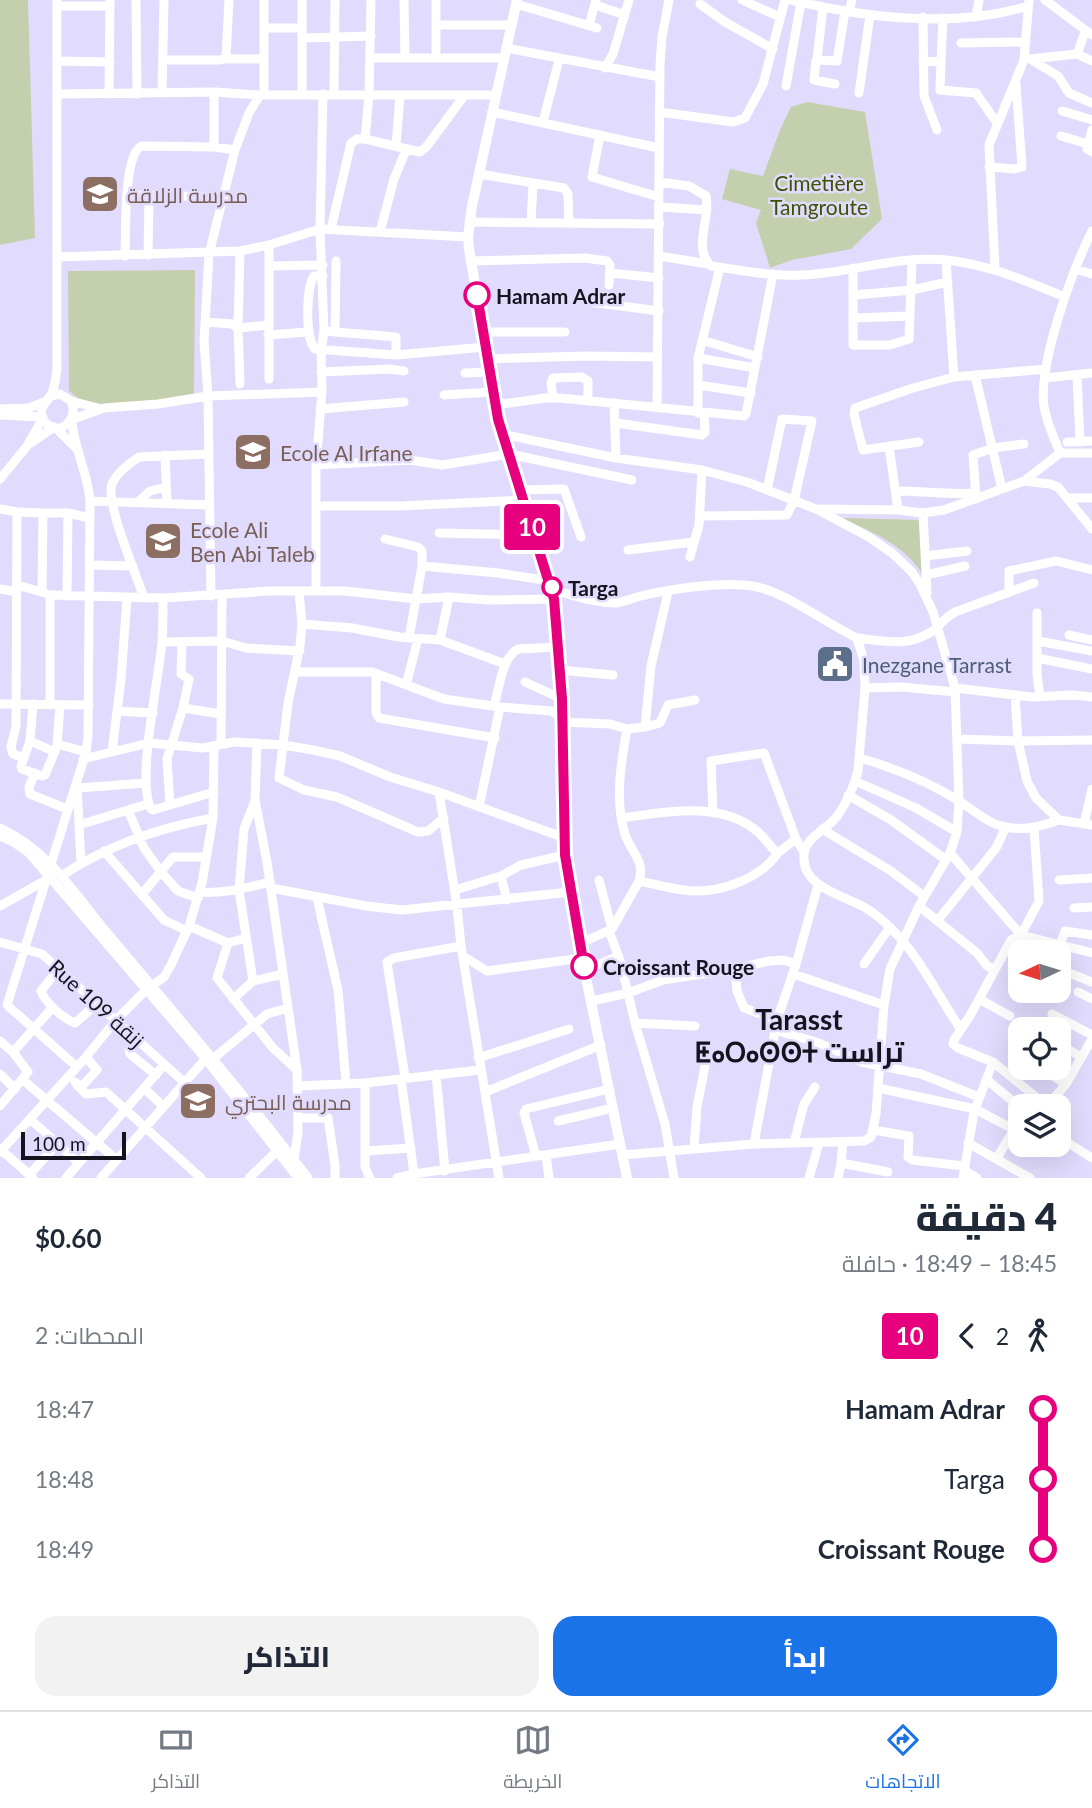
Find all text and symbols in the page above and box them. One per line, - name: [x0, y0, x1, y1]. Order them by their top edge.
- park label: Cimetière Tamgroute: [770, 170, 868, 219]
- school or university icon: مدرسة الزلاقة: [79, 173, 121, 215]
- place label: مدرسة الزلاقة: [127, 182, 248, 208]
- marker: Hamam Adrar: [464, 282, 490, 308]
- place label: Hamam Adrar: [496, 283, 625, 308]
- school or university icon: Ecole Al Irfane: [232, 431, 274, 473]
- place label: Ecole Al Irfane: [280, 440, 413, 465]
- line badge: 10: [500, 504, 564, 550]
- text: 10: [518, 512, 546, 541]
- place label: Ecole Ali Ben Abi Taleb: [190, 517, 315, 566]
- school or university icon: Ecole Ali Ben Abi Taleb: [142, 520, 184, 562]
- place label: Targa: [568, 575, 618, 600]
- marker: Targa: [542, 577, 562, 597]
- public building icon: Inezgane Tarrast: [814, 643, 856, 685]
- place label: Inezgane Tarrast: [862, 652, 1012, 677]
- north arrow: [1008, 940, 1071, 1003]
- map controls: [1008, 940, 1071, 1157]
- marker: Croissant Rouge: [571, 953, 597, 979]
- street label: Rue 109 زنقة: [44, 954, 150, 1053]
- place label: Croissant Rouge: [603, 954, 754, 979]
- district label: Tarasst ⵟⴰⵔⴰⵙⵙⵜ تراست: [694, 1002, 905, 1069]
- button: locate: [1008, 1017, 1071, 1080]
- school or university icon: مدرسة البحتري: [177, 1080, 219, 1122]
- place label: مدرسة البحتري: [225, 1089, 352, 1119]
- button: layers: [1008, 1094, 1071, 1157]
- scale bar: [21, 1129, 126, 1161]
- text: 100 m: [32, 1132, 86, 1155]
- text: 4 دقيقة: [916, 1193, 1057, 1239]
- text: $0.60: [35, 1222, 102, 1254]
- text: 18:45 – 18:49 · حافلة: [842, 1249, 1057, 1277]
- icon: back: [948, 1317, 986, 1355]
- icon: walk: [1019, 1317, 1057, 1355]
- text: المحطات: 2: [35, 1321, 144, 1349]
- text: 10: [896, 1321, 924, 1350]
- text: 2: [996, 1322, 1009, 1350]
- text: Hamam Adrar: [845, 1393, 1005, 1425]
- text: 18:47: [35, 1395, 94, 1423]
- text: Targa: [944, 1463, 1005, 1495]
- text: 18:48: [35, 1465, 94, 1493]
- text: Croissant Rouge: [818, 1533, 1005, 1565]
- text: 18:49: [35, 1535, 94, 1563]
- button: التذاكر: [35, 1616, 539, 1696]
- button: ابدأ: [553, 1616, 1057, 1696]
- tab: التذاكر: [151, 1721, 200, 1799]
- tab: الخريطة: [503, 1721, 562, 1799]
- tab: الاتجاهات: [865, 1721, 941, 1799]

